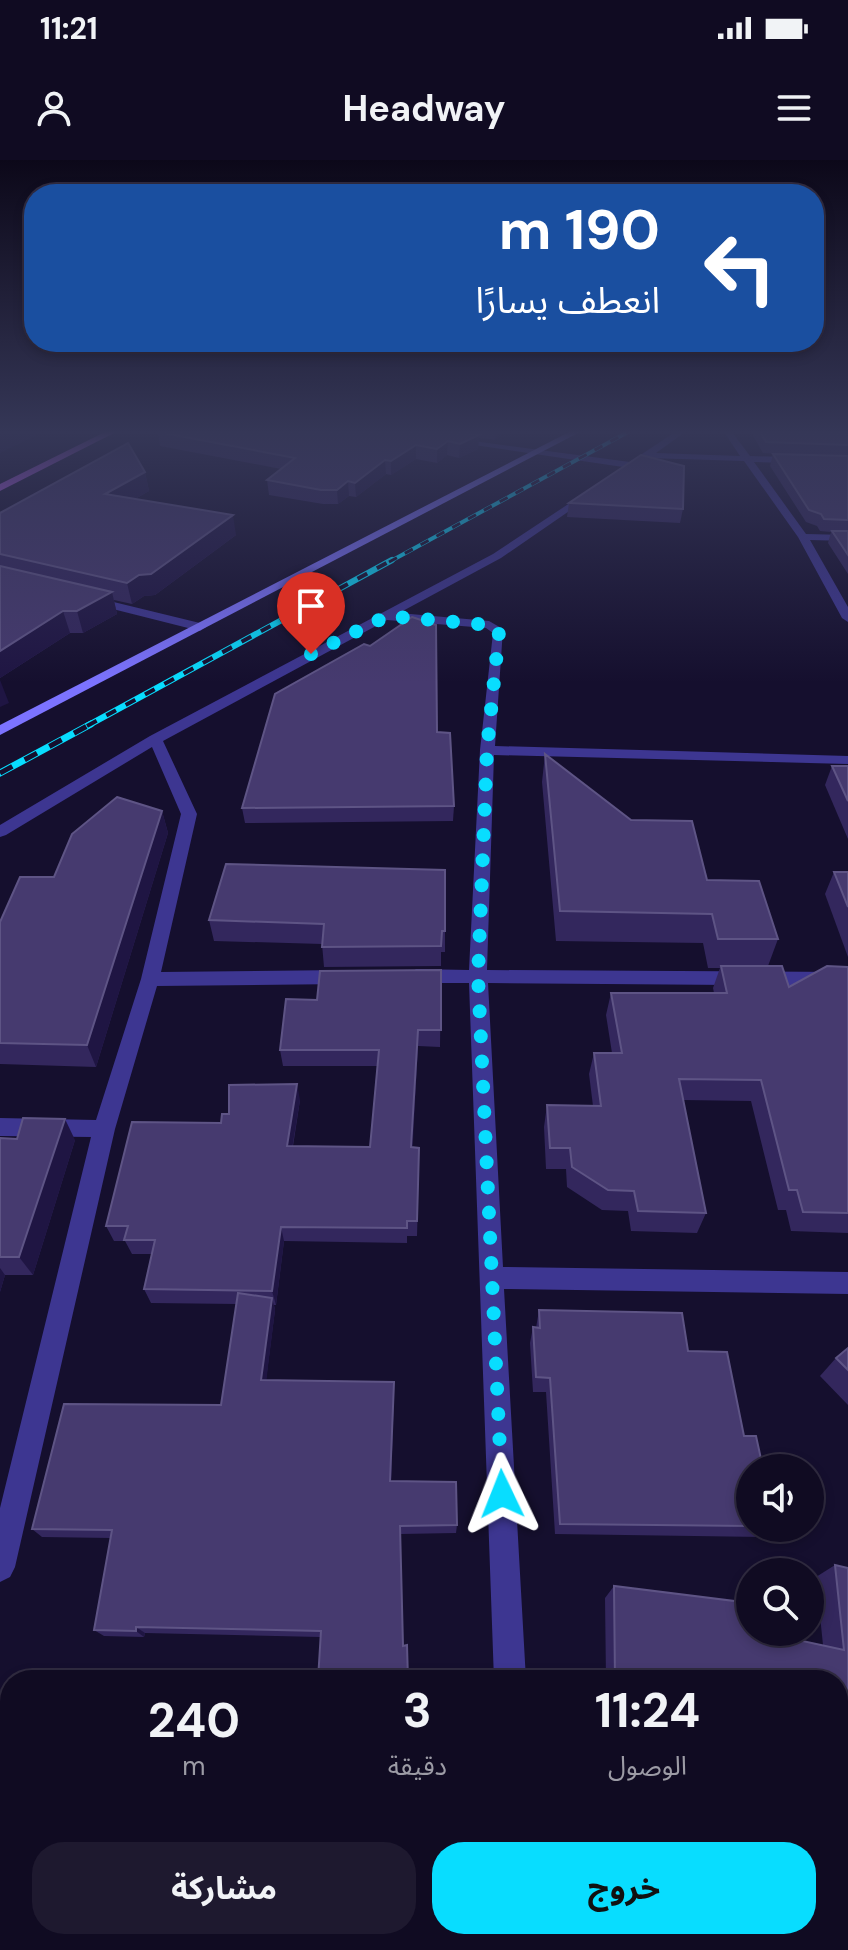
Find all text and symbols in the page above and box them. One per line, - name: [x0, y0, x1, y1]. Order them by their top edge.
- text: 11:21: [40, 9, 98, 48]
- text: Headway: [343, 85, 505, 132]
- icon: person: [32, 86, 76, 130]
- icon: menu: [772, 86, 816, 130]
- text: 190 m: [499, 193, 660, 266]
- icon: left: [688, 216, 792, 320]
- text: انعطف يسارًا: [476, 277, 660, 324]
- pin: [277, 572, 345, 654]
- icon: arrive: [289, 584, 333, 628]
- position arrow: [460, 1452, 544, 1536]
- map controls: [736, 1454, 824, 1646]
- button: sound: [736, 1454, 824, 1542]
- button: search: [736, 1558, 824, 1646]
- text: 3: [403, 1679, 432, 1742]
- text: 11:24: [595, 1679, 700, 1742]
- text: 240: [148, 1689, 240, 1752]
- text: m: [182, 1749, 205, 1783]
- text: دقيقة: [388, 1749, 447, 1783]
- text: الوصول: [608, 1749, 687, 1783]
- button: مشاركة: [32, 1842, 416, 1934]
- button: خروج: [432, 1842, 816, 1934]

